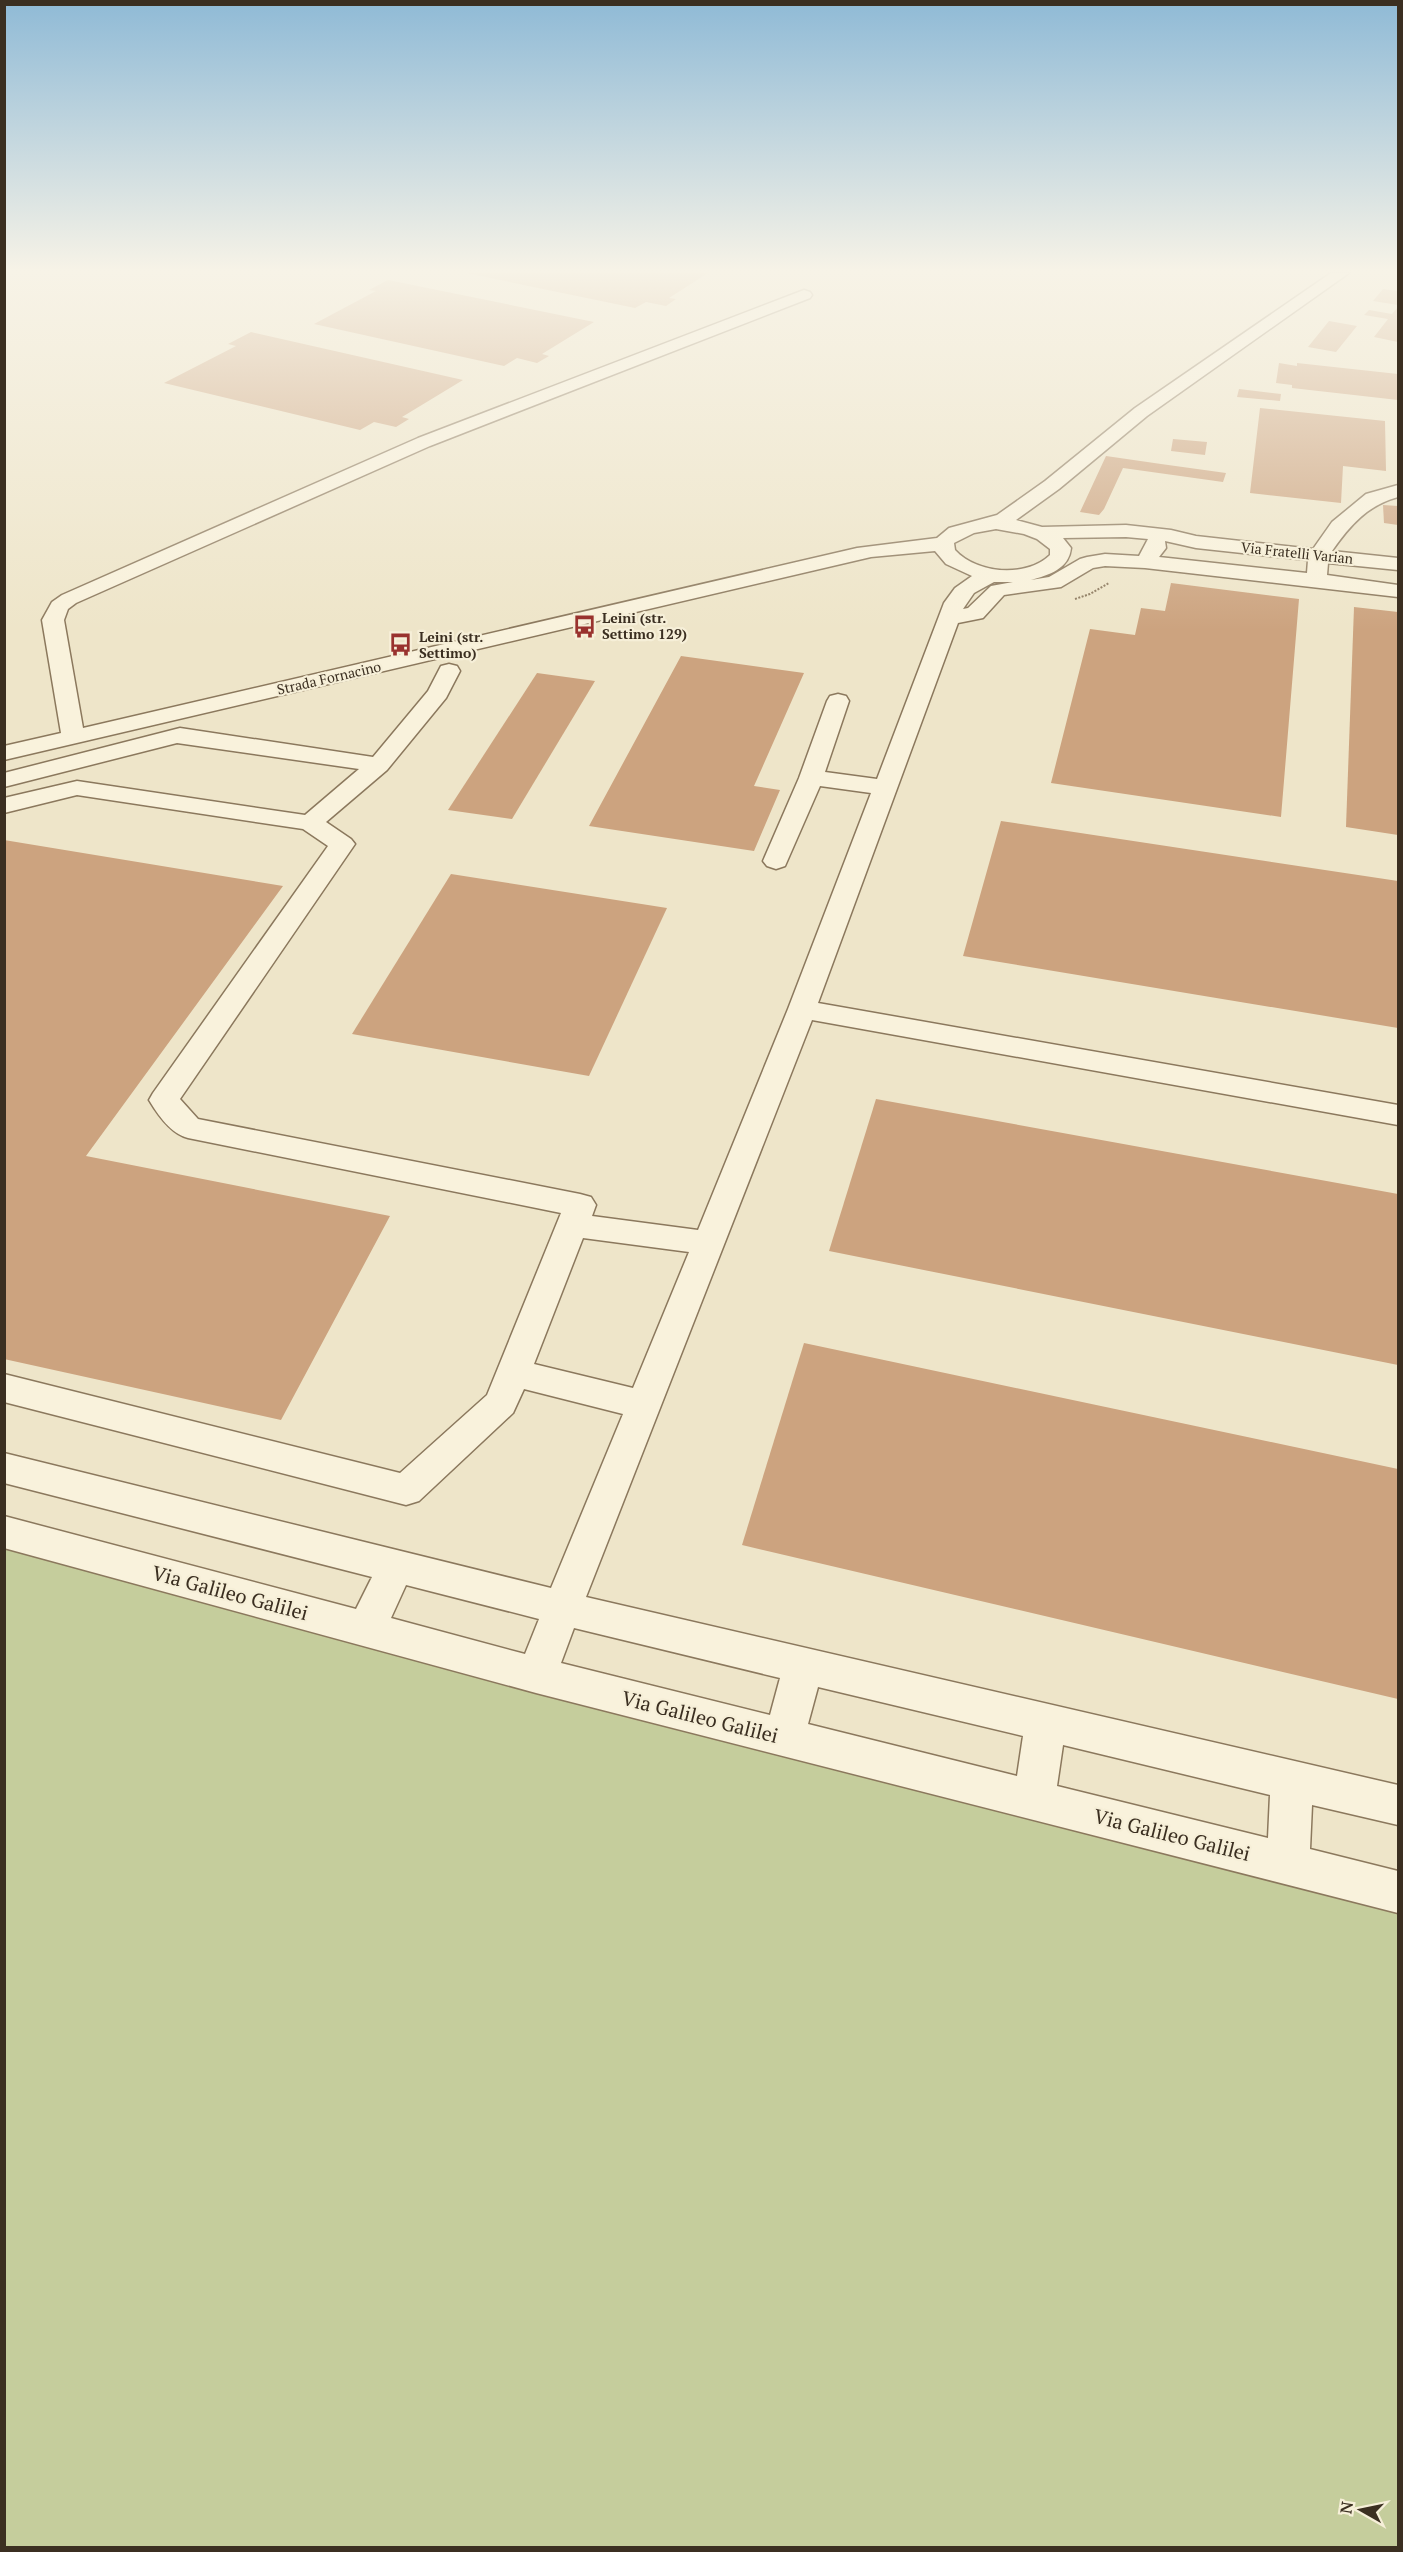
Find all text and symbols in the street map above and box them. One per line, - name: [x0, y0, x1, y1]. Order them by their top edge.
- street label: Via Fratelli Varian: [1240, 537, 1355, 568]
- place label: Leini (str. Settimo 129): [602, 608, 687, 643]
- bus stop icon: Leini (str. Settimo 129): [571, 613, 597, 639]
- place label: Leini (str. Settimo): [419, 627, 484, 662]
- bus stop icon: Leini (str. Settimo): [388, 632, 414, 658]
- street label: Strada Fornacino: [275, 656, 383, 699]
- street label: Via Galileo Galilei: [149, 1559, 311, 1626]
- street label: Via Galileo Galilei: [619, 1684, 781, 1749]
- street label: Via Galileo Galilei: [1091, 1802, 1253, 1867]
- north arrow: [1331, 2480, 1391, 2540]
- text: N: [1334, 2500, 1358, 2515]

